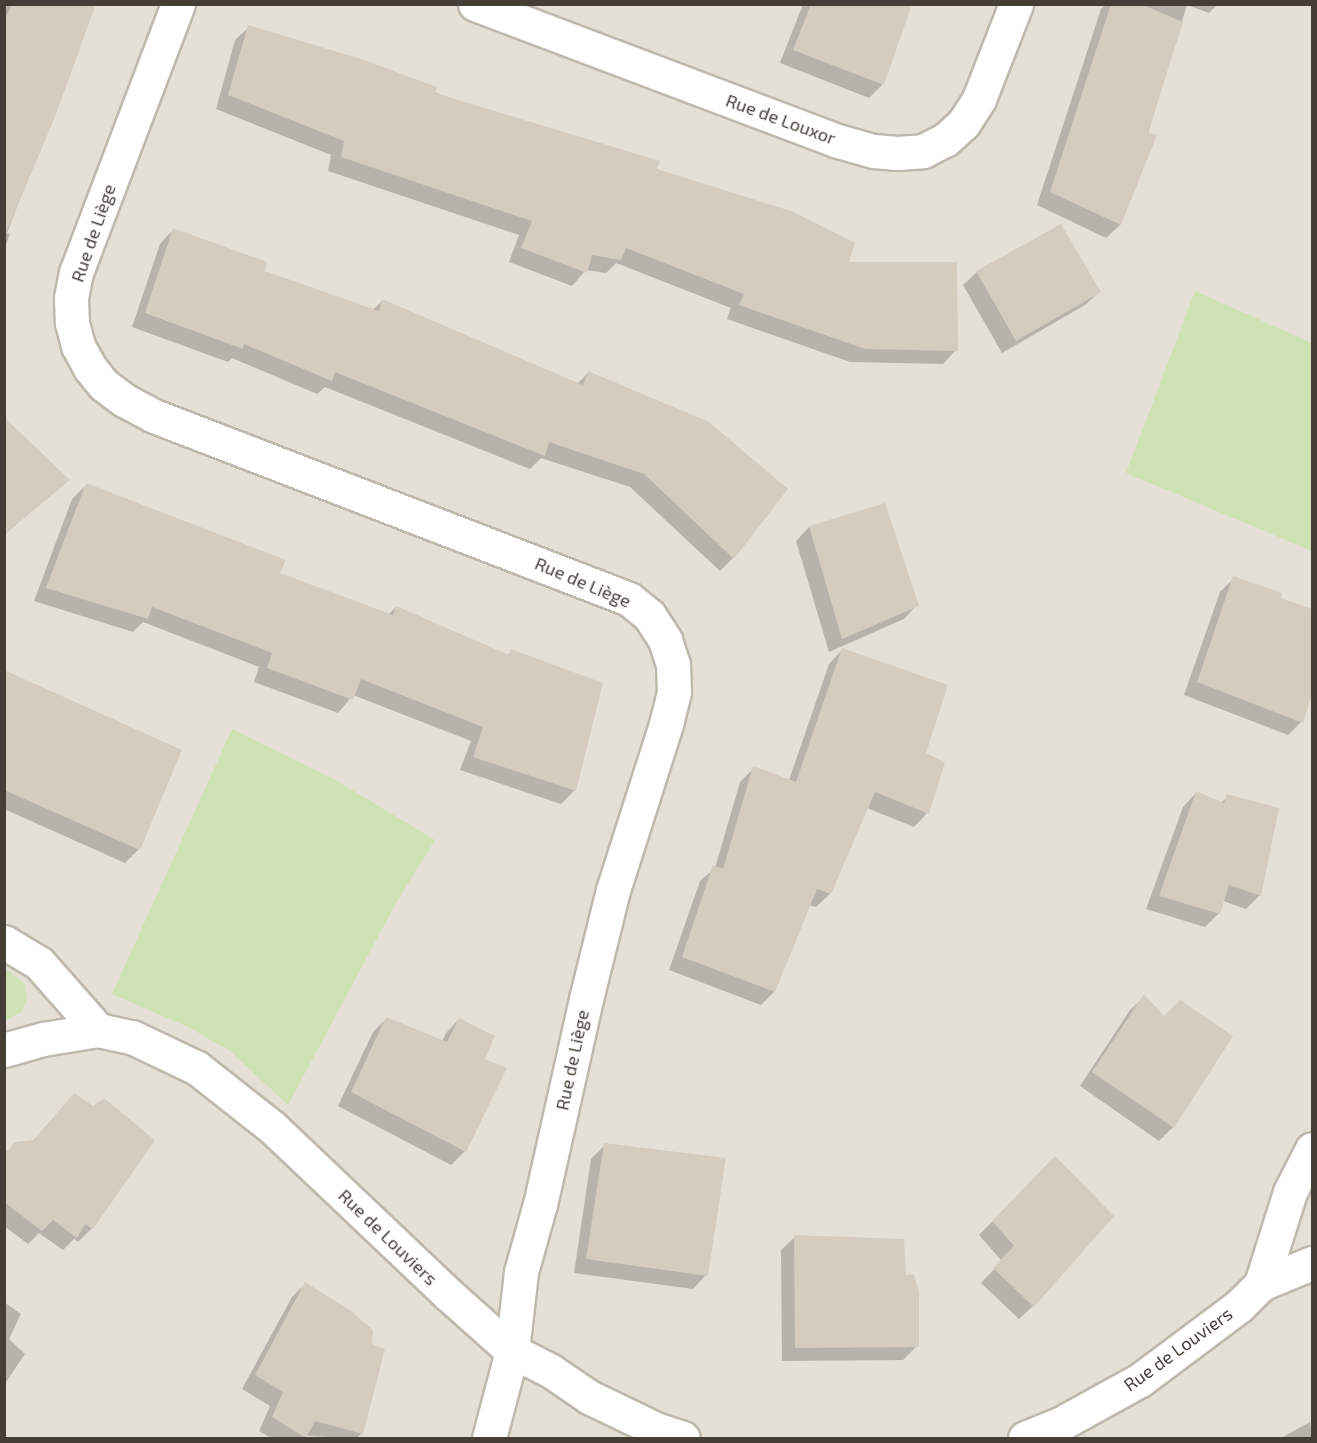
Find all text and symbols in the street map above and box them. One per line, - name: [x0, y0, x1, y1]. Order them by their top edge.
- street label: Rue de Louxor: [723, 89, 839, 149]
- street label: Rue de Liège: [66, 181, 120, 285]
- street label: Rue de Liège: [532, 552, 634, 612]
- street label: Rue de Liège: [551, 1008, 593, 1112]
- street label: Rue de Louviers: [334, 1184, 442, 1290]
- street label: Rue de Louviers: [1120, 1302, 1236, 1396]

